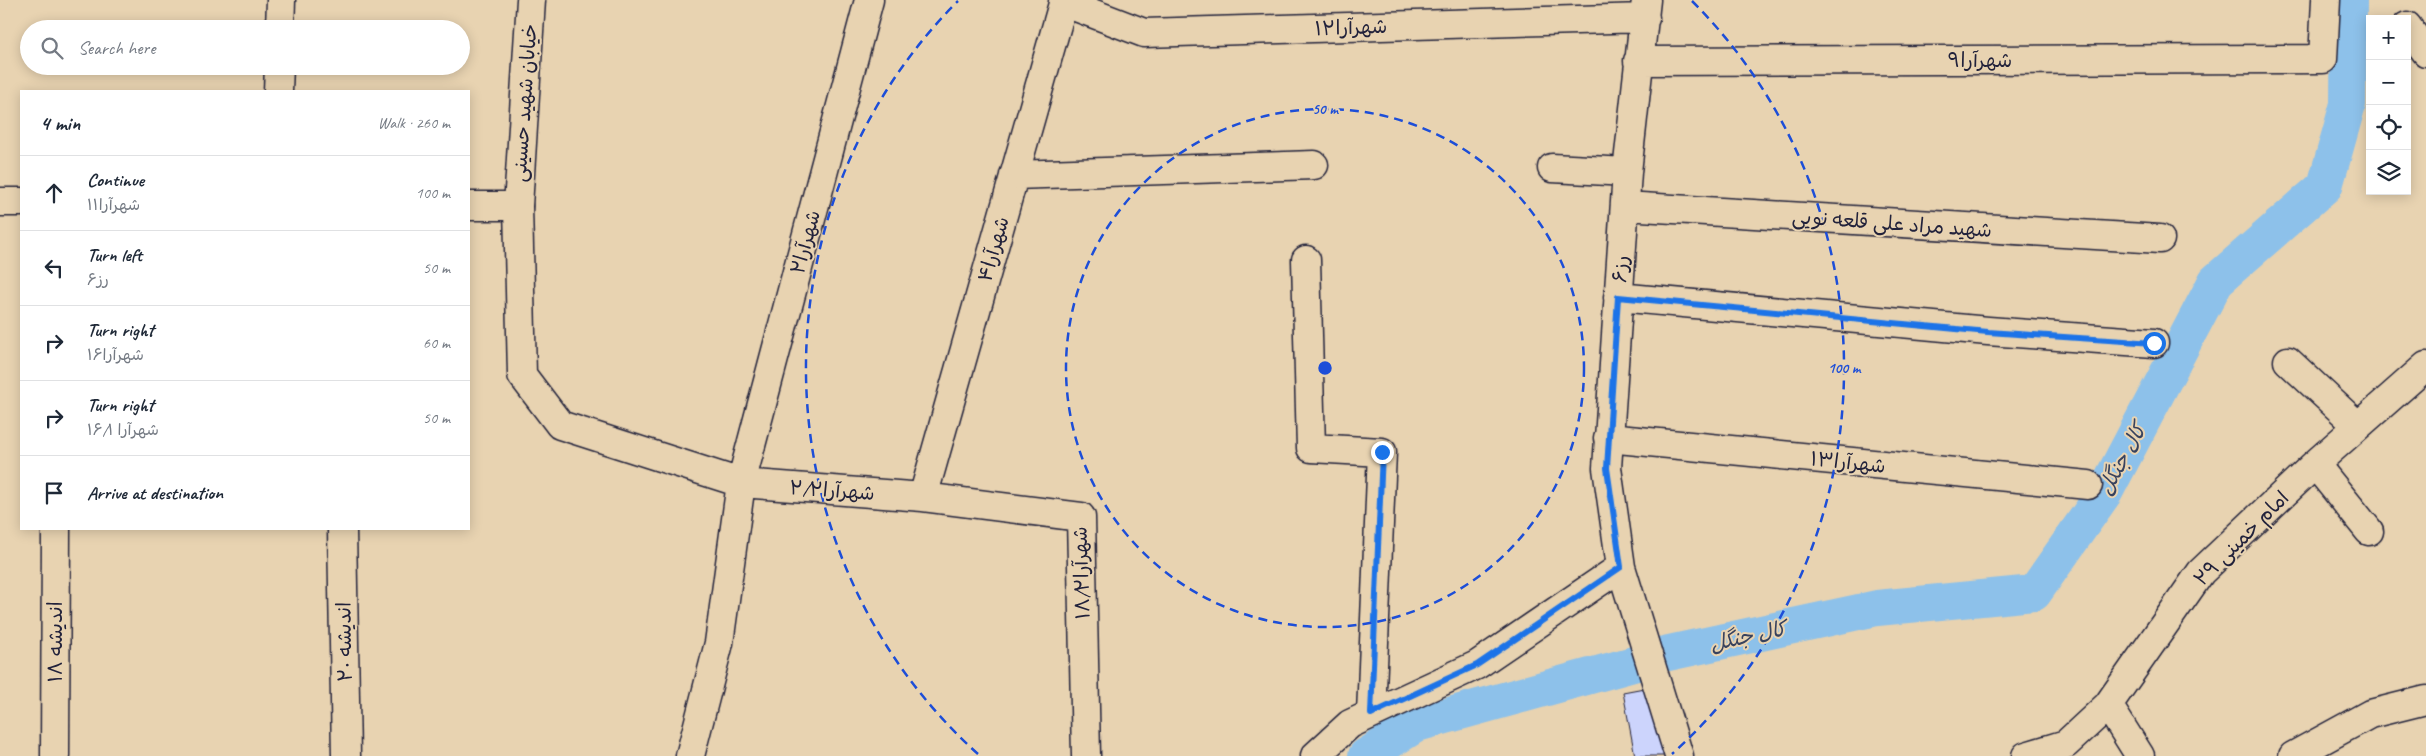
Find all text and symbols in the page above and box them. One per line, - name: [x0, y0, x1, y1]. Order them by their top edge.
- street label: شهرآرا۱۲: [1314, 14, 1388, 41]
- map controls: [2366, 15, 2411, 195]
- button: +: [2366, 15, 2411, 60]
- search box: [20, 20, 470, 75]
- street label: خیابان شهید حسینی: [507, 23, 542, 183]
- icon: search: [38, 34, 66, 62]
- text: Search here: [78, 36, 155, 60]
- street label: شهرآرا۹: [1948, 48, 2012, 73]
- button: −: [2366, 60, 2411, 105]
- text: 50 m: [1312, 100, 1339, 119]
- button: locate: [2366, 105, 2411, 150]
- text: 4 min: [40, 110, 80, 136]
- text: Walk · 260 m: [378, 113, 450, 133]
- button: layers: [2366, 150, 2411, 195]
- text: Continue: [87, 168, 144, 192]
- icon: ahead: [40, 179, 68, 207]
- text: 100 m: [416, 183, 450, 203]
- text: شهرآرا۱۱: [87, 195, 140, 215]
- street label: شهید مراد علی قلعه نویی: [1791, 204, 1993, 243]
- street label: شهرآرا۲: [785, 207, 826, 277]
- street label: شهرآرا۴: [972, 214, 1015, 285]
- text: Turn left: [87, 243, 142, 267]
- icon: left: [40, 254, 68, 282]
- street label: رز۶: [1607, 254, 1634, 284]
- text: 50 m: [423, 258, 450, 278]
- text: رز۶: [87, 270, 109, 290]
- text: Turn right: [87, 318, 154, 342]
- icon: right: [40, 329, 68, 357]
- route start: [2143, 332, 2166, 355]
- text: 60 m: [423, 333, 450, 353]
- text: شهرآرا۱۶: [87, 345, 144, 365]
- centre of rings: [1316, 359, 1334, 377]
- text: 100 m: [1828, 359, 1862, 378]
- text: Turn right: [87, 393, 154, 417]
- icon: right: [40, 404, 68, 432]
- text: 50 m: [423, 408, 450, 428]
- water label: کال جنگل: [2092, 415, 2154, 499]
- text: شهرآرا ۱۶/۱: [87, 420, 159, 440]
- route end: [1371, 441, 1394, 464]
- street label: شهرآرا۱۳: [1809, 446, 1887, 479]
- street label: شهرآرا۲/۲: [788, 475, 875, 506]
- icon: arrive: [40, 479, 68, 507]
- text: Arrive at destination: [87, 481, 223, 505]
- street label: امام خمینی ۲۹: [2188, 485, 2296, 593]
- street label: شهرآرا۱۸/۲: [1067, 526, 1096, 620]
- street label: اندیشه ۱۸: [43, 601, 68, 683]
- street label: اندیشه ۲۰: [331, 602, 358, 682]
- water label: کال جنگل: [1707, 614, 1792, 657]

